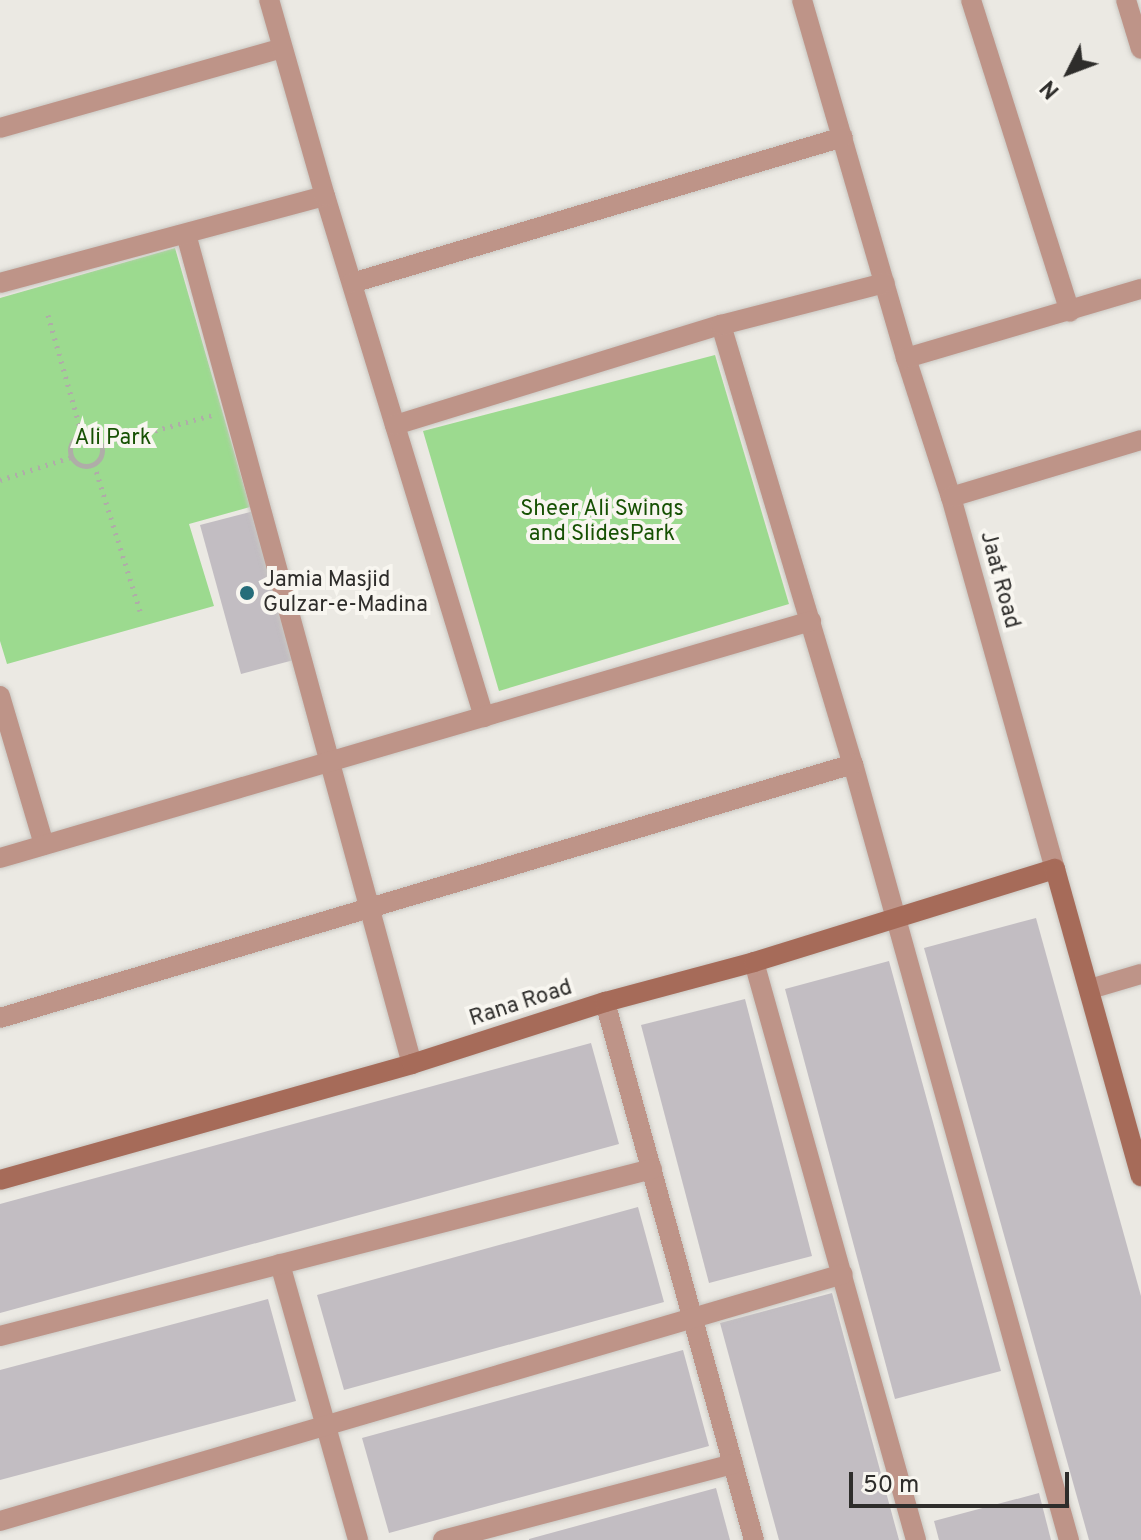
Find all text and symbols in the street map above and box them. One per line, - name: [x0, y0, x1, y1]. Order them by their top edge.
- north arrow: [1029, 32, 1109, 112]
- text: N: [1035, 73, 1066, 103]
- park label: Ali Park: [75, 426, 151, 452]
- park label: Sheer Ali Swings and SlidesPark: [520, 496, 684, 548]
- street label: Jaat Road: [973, 529, 1025, 631]
- place label: Jamia Masjid Gulzar-e-Madina: [263, 567, 428, 618]
- marker: Jamia Masjid Gulzar-e-Madina: [238, 584, 256, 602]
- street label: Rana Road: [466, 975, 576, 1033]
- scale bar: [853, 1456, 1073, 1506]
- text: 50 m: [863, 1471, 919, 1501]

